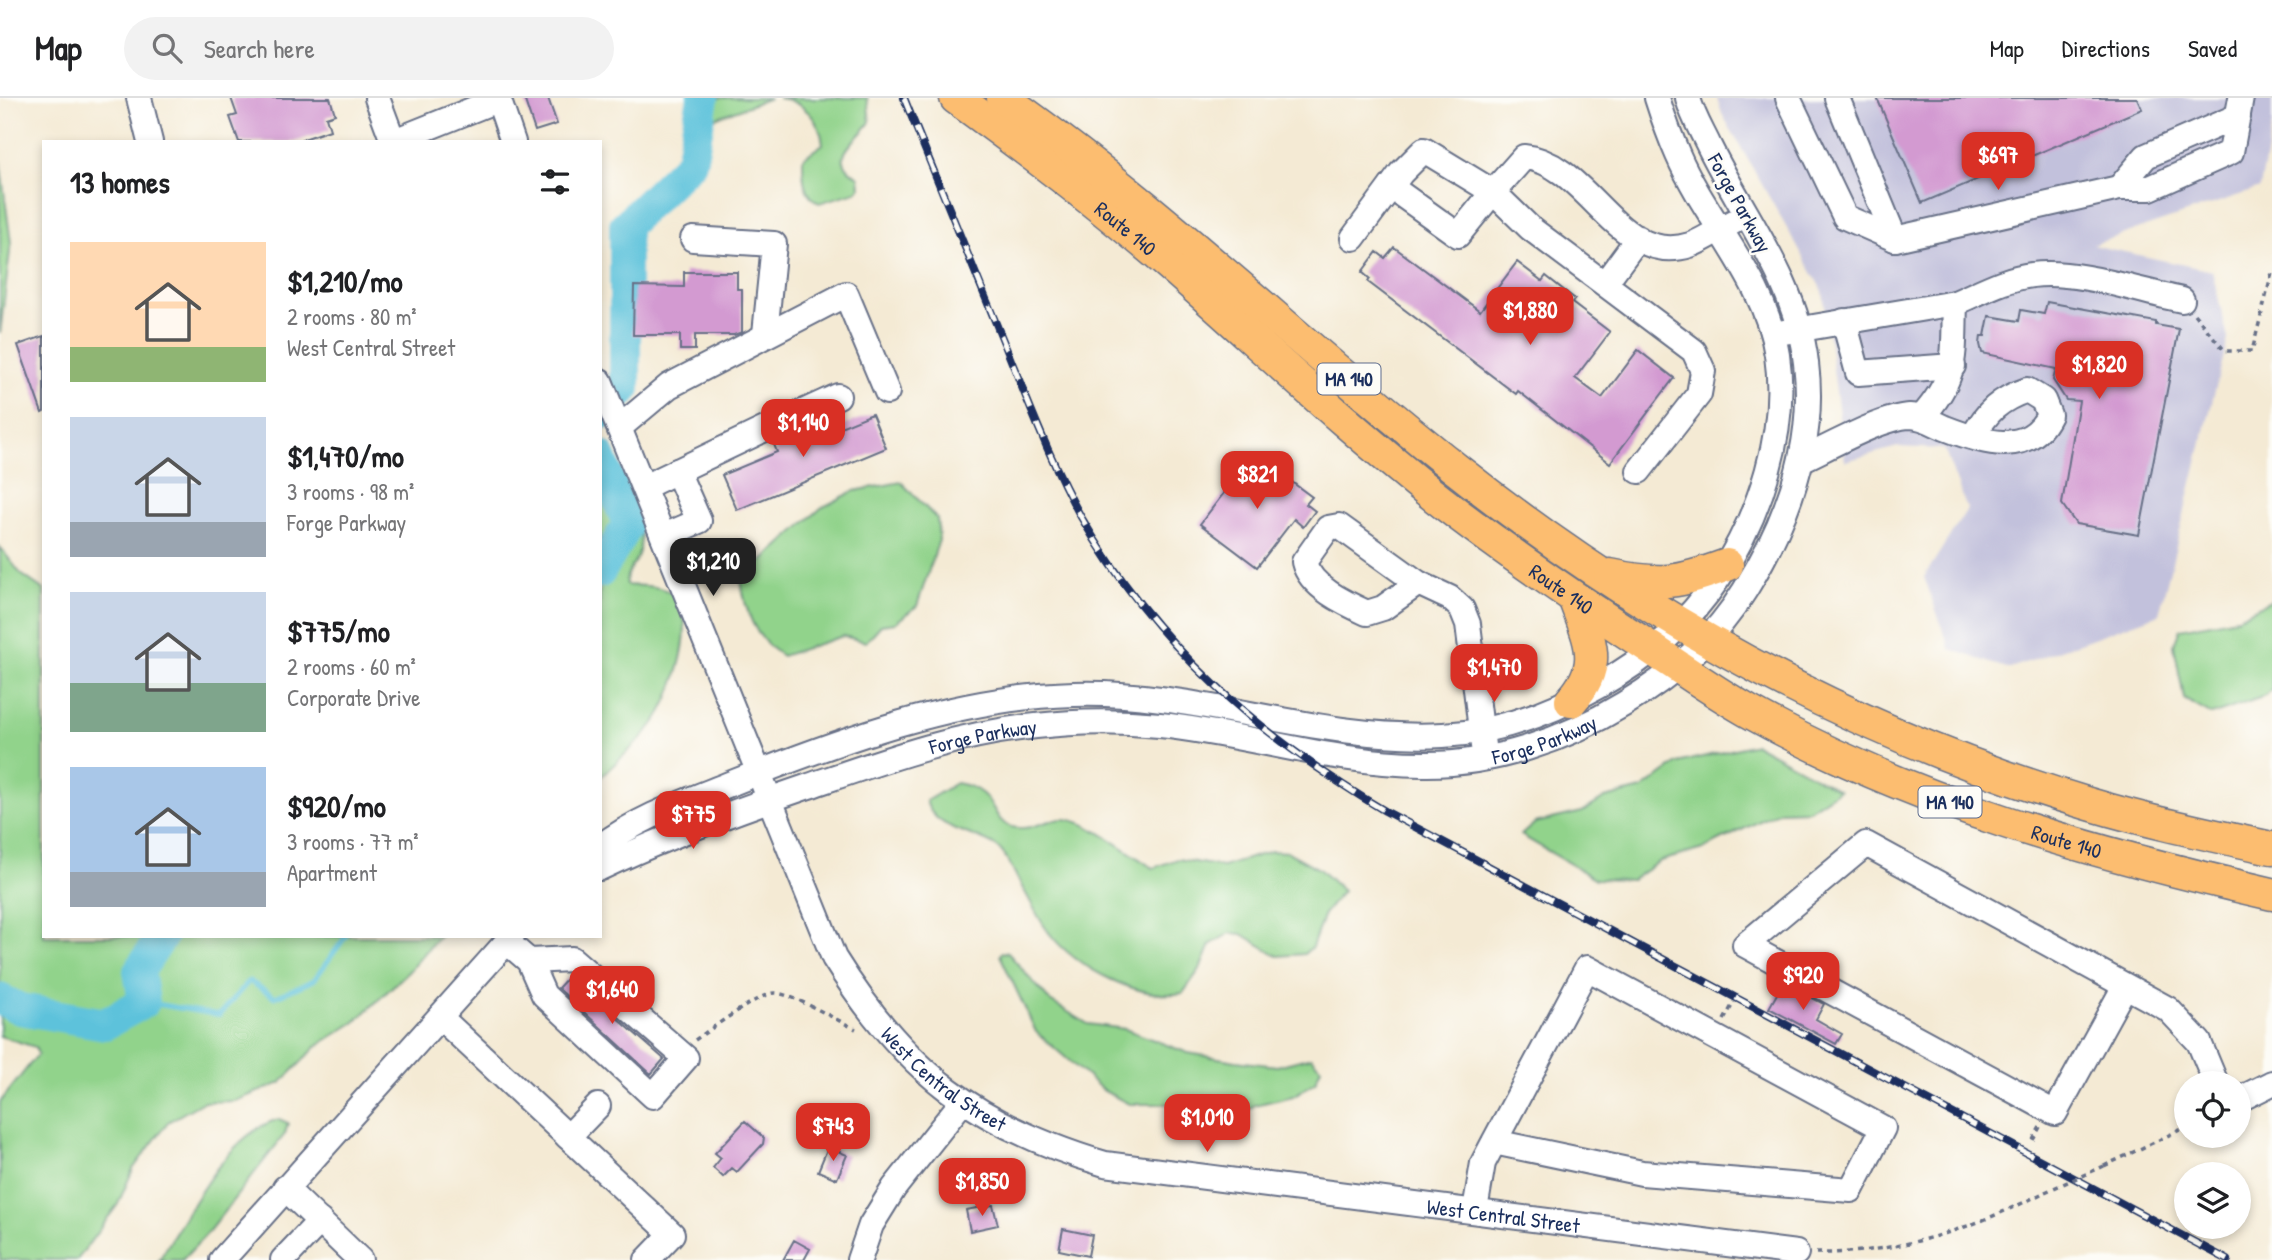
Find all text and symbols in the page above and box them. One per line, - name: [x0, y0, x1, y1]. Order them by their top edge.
- search box: [124, 17, 614, 80]
- text: Map: [35, 26, 82, 70]
- icon: search: [148, 29, 186, 67]
- text: Search here: [204, 31, 315, 66]
- text: Map: [1990, 32, 2024, 64]
- text: Directions: [2062, 32, 2150, 64]
- text: Saved: [2188, 32, 2237, 64]
- pin: $697: [1957, 132, 2039, 192]
- text: $697: [1978, 139, 2018, 170]
- street label: Forge Parkway: [1700, 147, 1779, 258]
- text: 13 homes: [70, 162, 170, 202]
- icon: filters: [536, 163, 574, 201]
- street label: Route 140: [1089, 194, 1163, 262]
- text: $1,210/mo: [287, 261, 403, 301]
- icon: home: [126, 270, 210, 354]
- pin: $1,880: [1473, 288, 1587, 347]
- text: $1,880: [1503, 294, 1557, 325]
- text: 2 rooms · 80 m²: [287, 301, 417, 332]
- text: West Central Street: [287, 332, 455, 363]
- pin: $1,820: [2042, 342, 2156, 401]
- text: $1,820: [2071, 348, 2127, 379]
- road number: MA 140: [1318, 364, 1380, 394]
- pin: $1,140: [746, 400, 860, 459]
- text: $1,140: [777, 406, 829, 437]
- text: $1,470/mo: [287, 436, 404, 476]
- icon: home: [126, 445, 210, 529]
- pin: $821: [1216, 452, 1298, 511]
- text: $821: [1237, 458, 1277, 489]
- text: 3 rooms · 98 m²: [287, 476, 414, 507]
- text: Forge Parkway: [287, 507, 406, 538]
- pin: $1,210: [656, 538, 770, 598]
- text: $1,210: [686, 545, 740, 576]
- street label: Route 140: [1524, 556, 1599, 621]
- text: $775/mo: [287, 611, 390, 651]
- icon: home: [126, 620, 210, 704]
- pin: $1,470: [1437, 644, 1551, 704]
- text: 2 rooms · 60 m²: [287, 651, 416, 682]
- text: $1,470: [1467, 651, 1521, 682]
- text: Corporate Drive: [287, 682, 420, 713]
- street label: Forge Parkway: [1488, 707, 1602, 771]
- street label: Forge Parkway: [925, 712, 1038, 761]
- text: $920/mo: [287, 786, 386, 826]
- road number: MA 140: [1918, 786, 1982, 818]
- pin: $775: [652, 792, 734, 851]
- icon: home: [126, 795, 210, 879]
- text: $775: [671, 798, 715, 829]
- street label: Route 140: [2028, 817, 2105, 865]
- text: 3 rooms · 77 m²: [287, 826, 419, 857]
- text: Apartment: [287, 857, 377, 888]
- pin: $920: [1762, 953, 1844, 1012]
- text: $920: [1782, 959, 1824, 990]
- pin: $1,640: [555, 967, 669, 1026]
- text: $1,640: [586, 973, 638, 1004]
- street label: West Central Street: [875, 1020, 1012, 1138]
- map controls: [2174, 1071, 2251, 1239]
- button: locate: [2174, 1071, 2251, 1148]
- pin: $1,010: [1150, 1094, 1264, 1154]
- text: $1,010: [1180, 1101, 1234, 1132]
- pin: $743: [792, 1104, 874, 1163]
- text: $743: [812, 1110, 854, 1141]
- pin: $1,850: [925, 1158, 1039, 1218]
- button: layers: [2174, 1162, 2251, 1239]
- text: $1,850: [955, 1165, 1009, 1196]
- street label: West Central Street: [1425, 1191, 1582, 1240]

